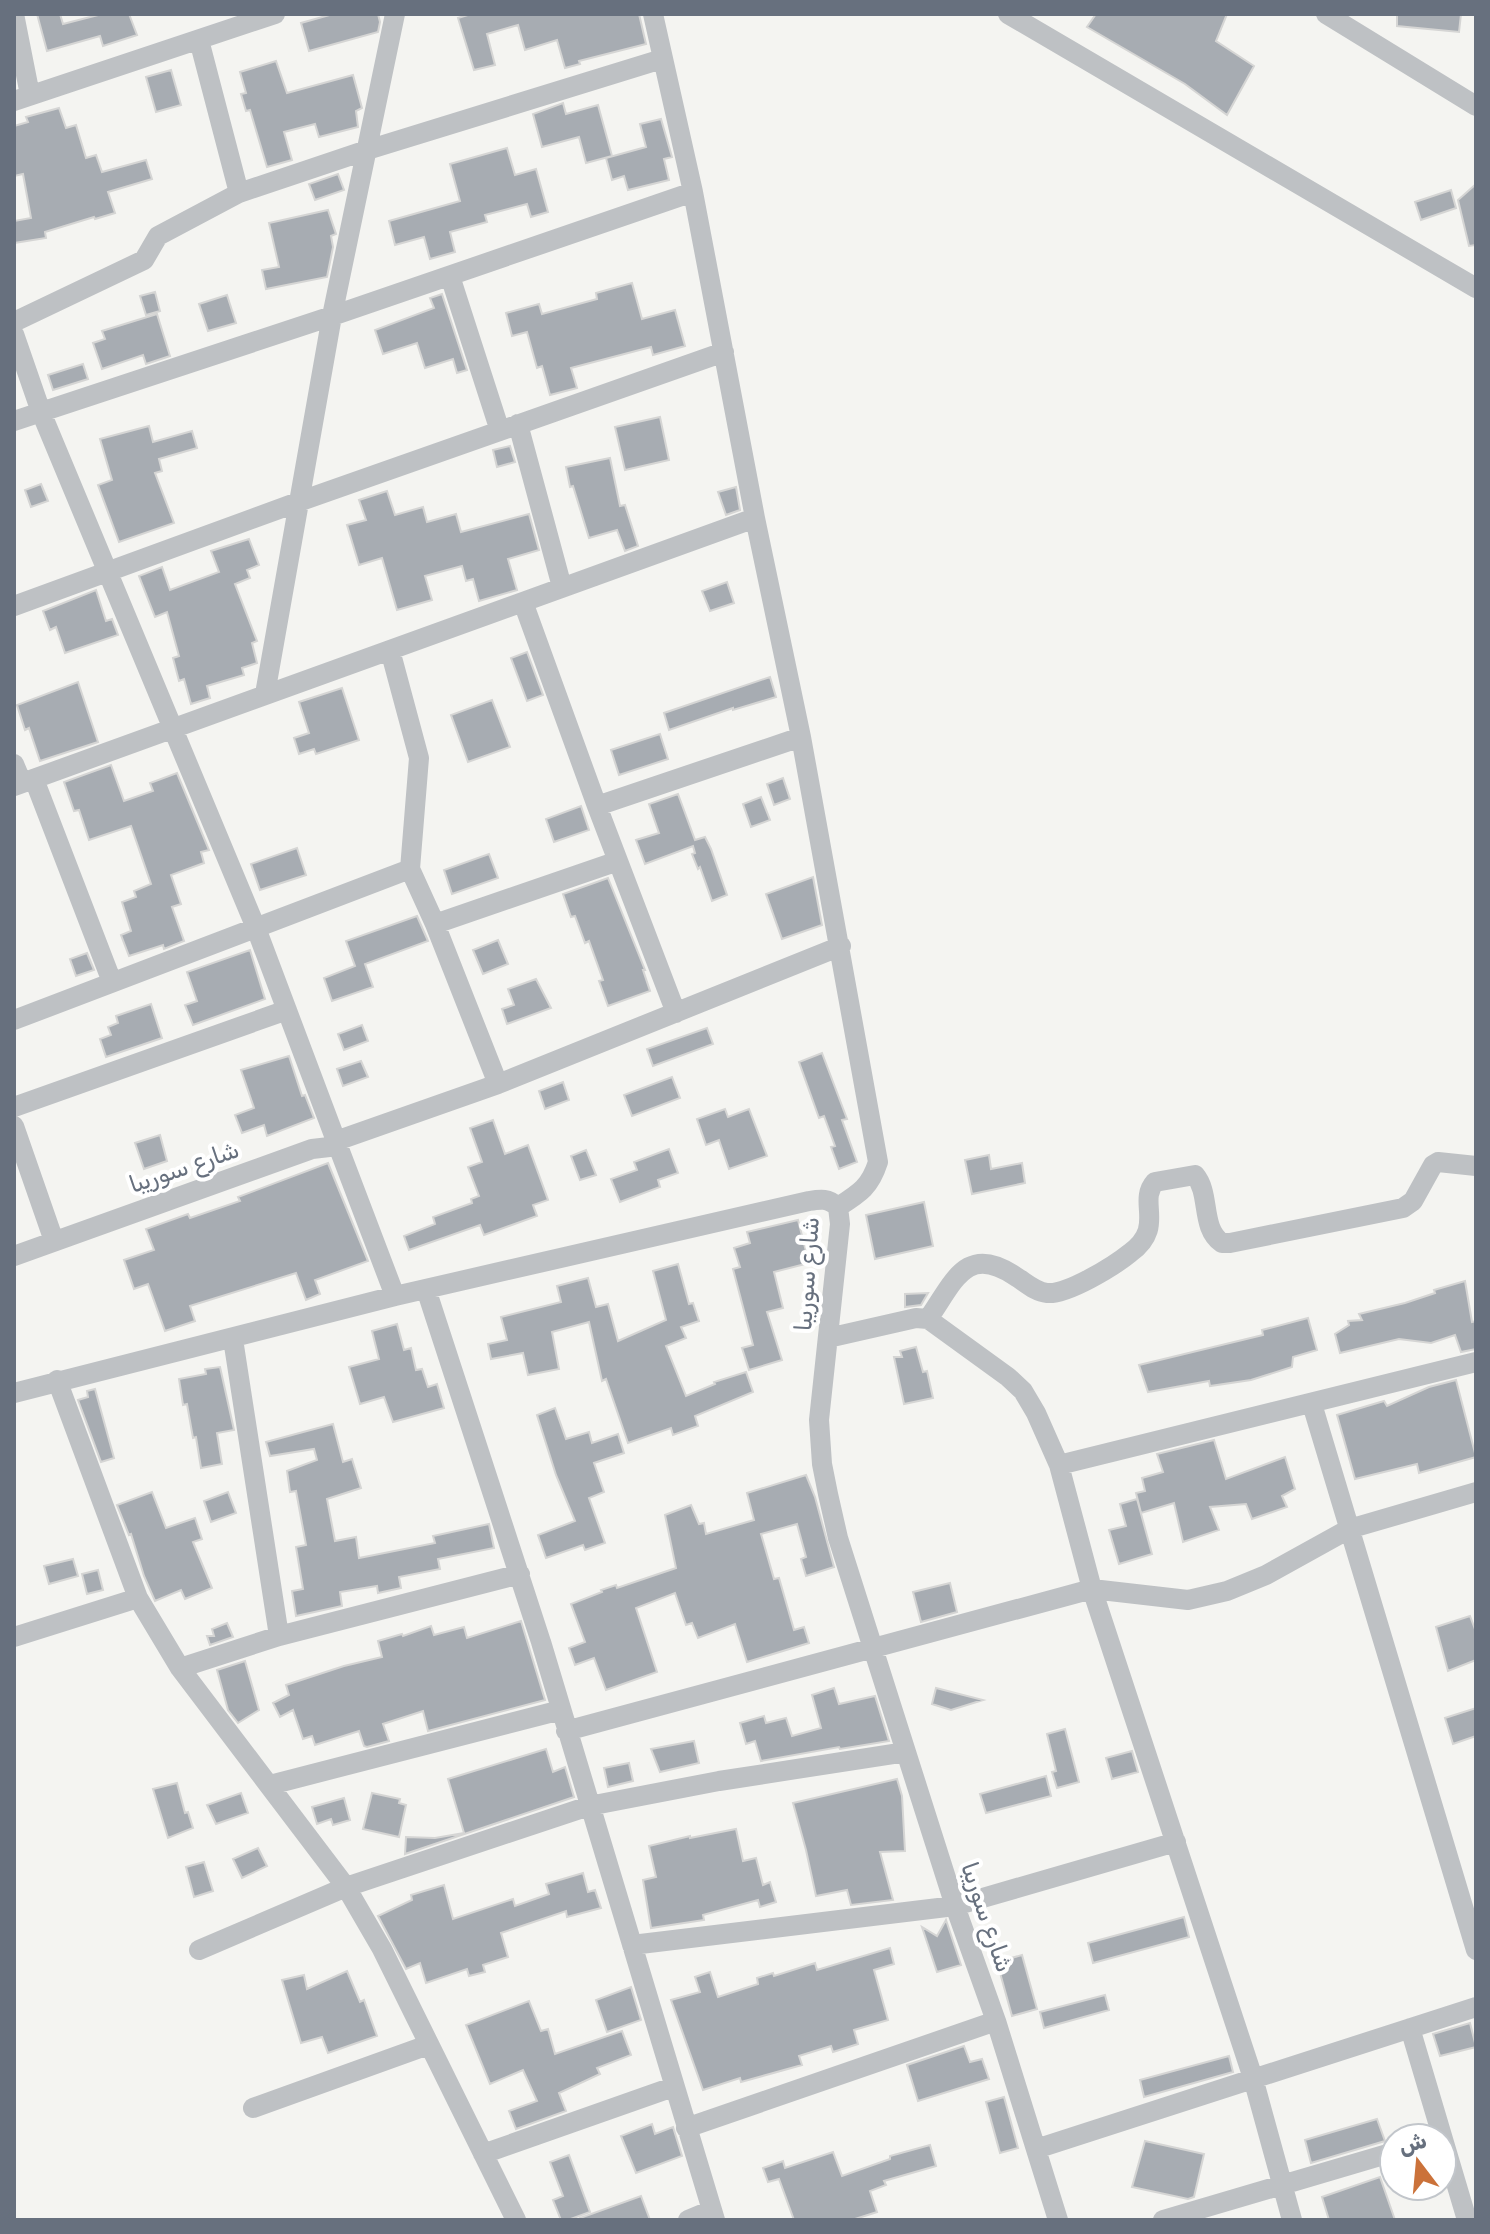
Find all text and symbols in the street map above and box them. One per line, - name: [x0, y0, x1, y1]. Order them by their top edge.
- street label: شارع سوريبا: [125, 1135, 243, 1201]
- street label: شارع سوريبا: [789, 1216, 827, 1332]
- street label: شارع سوريبا: [953, 1858, 1019, 1976]
- north arrow: [1378, 2122, 1458, 2202]
- text: ش: [1396, 2126, 1430, 2160]

